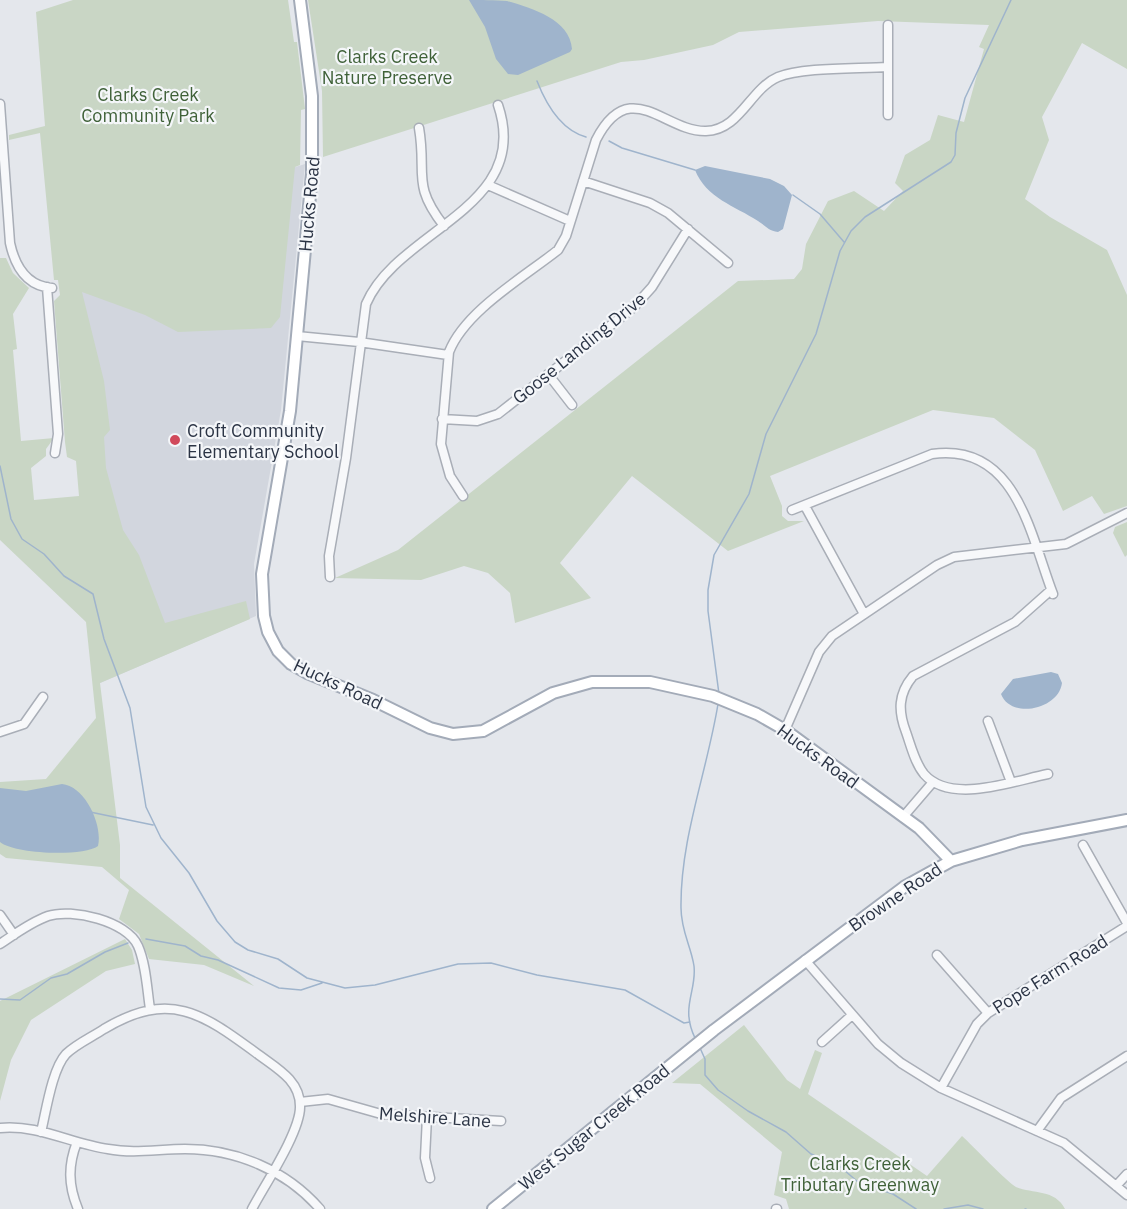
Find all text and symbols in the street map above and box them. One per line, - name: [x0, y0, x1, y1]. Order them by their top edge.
- park label: Clarks Creek Nature Preserve: [322, 45, 452, 89]
- park label: Clarks Creek Community Park: [81, 83, 215, 127]
- street label: Hucks Road: [293, 155, 325, 253]
- street label: Goose Landing Drive: [508, 287, 650, 409]
- place label: Croft Community Elementary School: [187, 419, 339, 463]
- marker: Croft Community Elementary School: [168, 433, 182, 447]
- street label: Hucks Road: [290, 653, 386, 715]
- street label: Hucks Road: [773, 719, 863, 793]
- street label: Browne Road: [844, 857, 946, 937]
- street label: Pope Farm Road: [988, 929, 1112, 1019]
- street label: West Sugar Creek Road: [514, 1059, 674, 1195]
- street label: Melshire Lane: [378, 1102, 492, 1132]
- park label: Clarks Creek Tributary Greenway: [781, 1152, 939, 1196]

